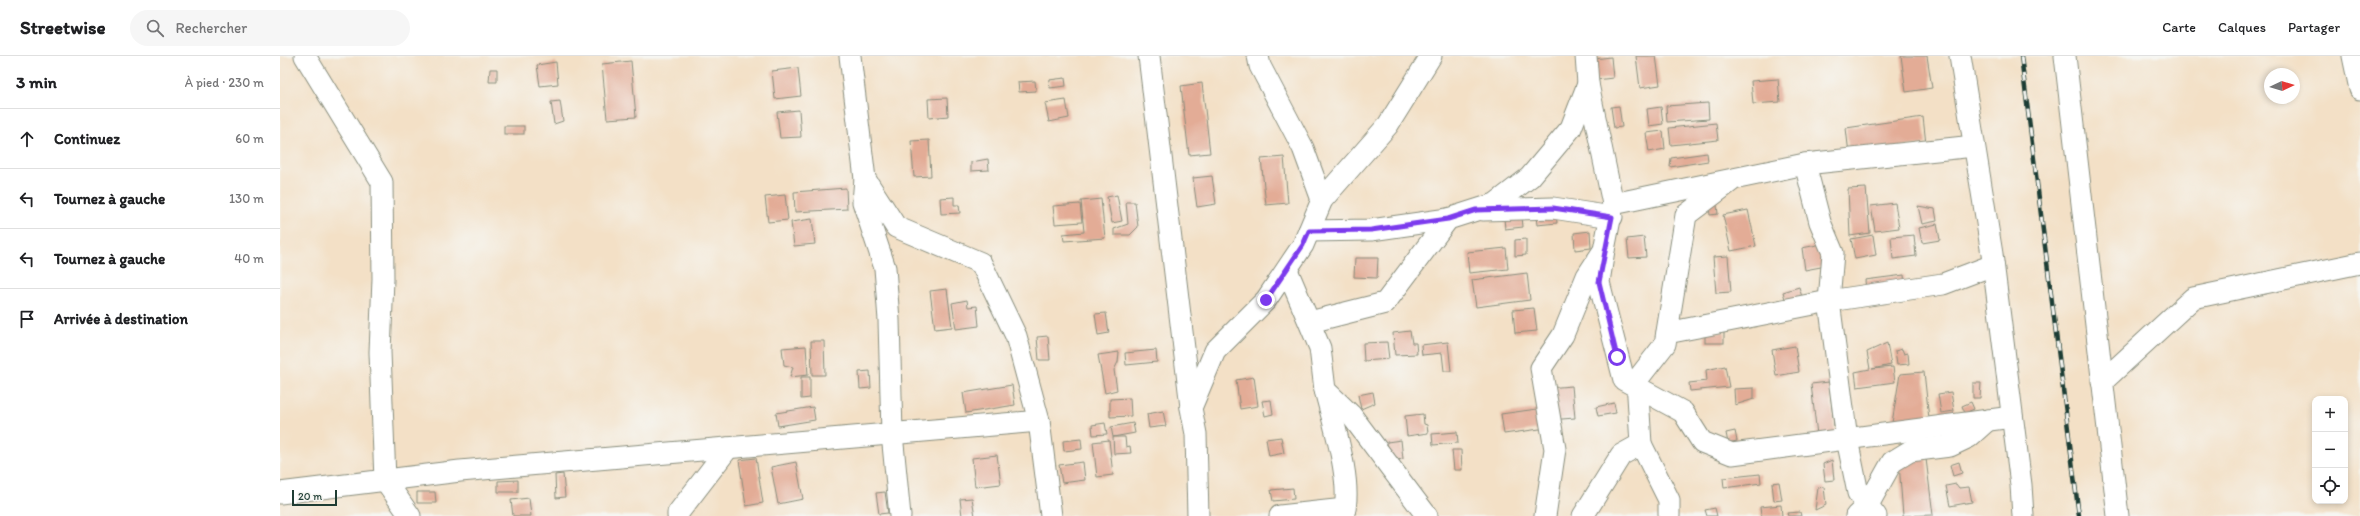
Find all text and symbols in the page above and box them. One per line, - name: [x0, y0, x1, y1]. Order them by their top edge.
- search box: [130, 10, 410, 46]
- text: Streetwise: [20, 16, 106, 39]
- icon: search: [144, 17, 166, 39]
- text: Rechercher: [176, 19, 247, 37]
- text: Carte: [2162, 19, 2196, 36]
- text: Calques: [2218, 19, 2266, 36]
- text: Partager: [2288, 19, 2340, 36]
- north arrow: [2264, 68, 2300, 104]
- text: 3 min: [16, 72, 57, 92]
- text: À pied · 230 m: [185, 75, 264, 90]
- icon: ahead: [16, 128, 38, 150]
- text: Continuez: [54, 130, 120, 148]
- text: 60 m: [235, 131, 264, 146]
- icon: left: [16, 188, 38, 210]
- text: Tournez à gauche: [54, 190, 165, 208]
- text: 130 m: [229, 191, 264, 206]
- icon: left: [16, 248, 38, 270]
- text: Tournez à gauche: [54, 250, 165, 268]
- text: 40 m: [234, 251, 264, 266]
- route end: [1257, 291, 1275, 309]
- icon: arrive: [16, 308, 38, 330]
- text: Arrivée à destination: [54, 310, 188, 328]
- route start: [1608, 348, 1626, 366]
- map controls: [2312, 396, 2348, 504]
- button: +: [2312, 396, 2348, 432]
- button: −: [2312, 432, 2348, 468]
- button: locate: [2312, 468, 2348, 504]
- scale bar: [292, 488, 337, 507]
- text: 20 m: [298, 490, 322, 503]

